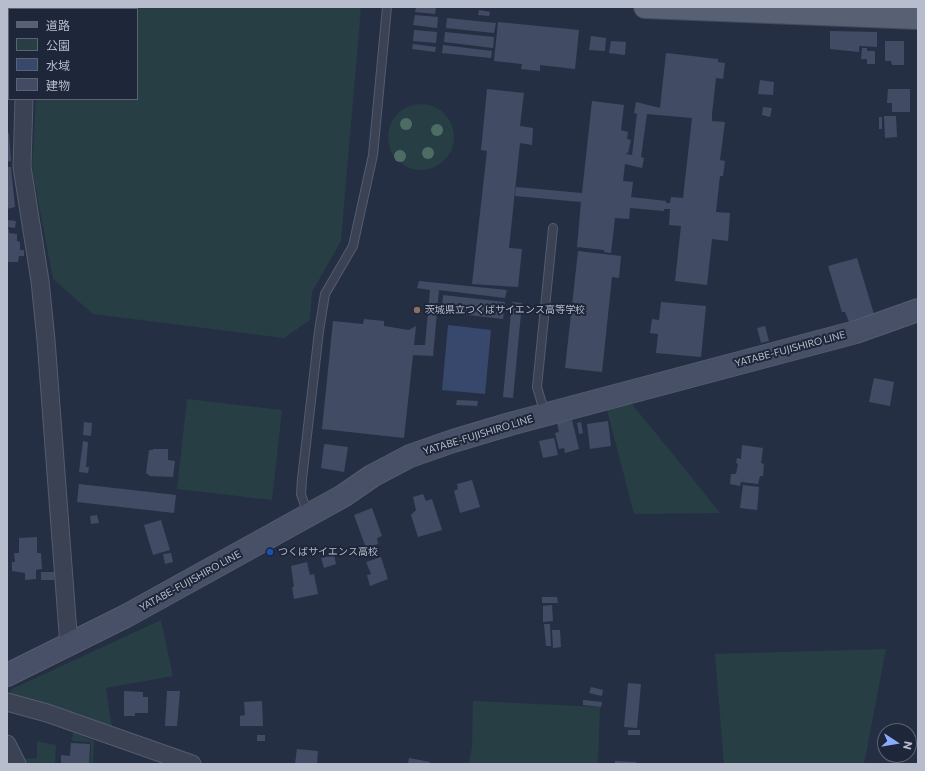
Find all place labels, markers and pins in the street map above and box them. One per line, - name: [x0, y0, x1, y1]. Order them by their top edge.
- place label: 茨城県立つくばサイエンス高等学校: [425, 304, 585, 316]
- marker: 茨城県立つくばサイエンス高等学校: [412, 305, 422, 315]
- place label: つくばサイエンス高校: [278, 546, 378, 558]
- marker: つくばサイエンス高校: [265, 547, 275, 557]

